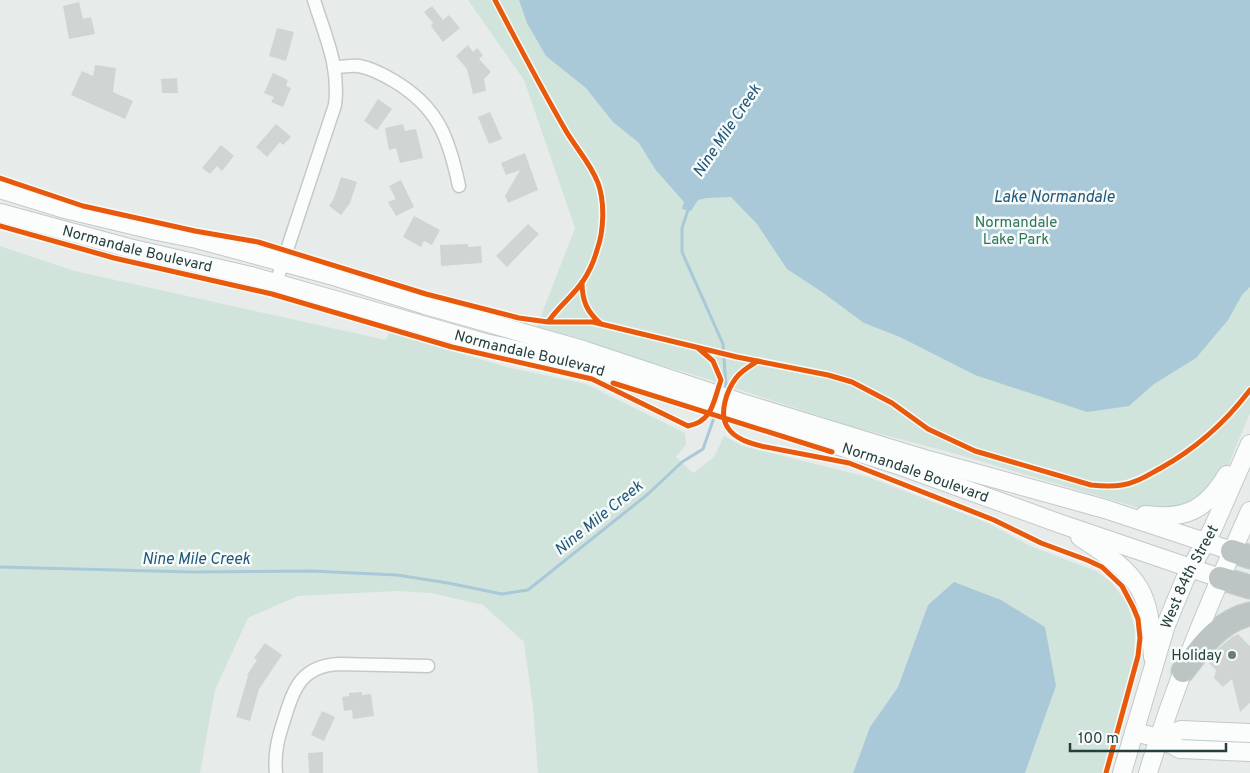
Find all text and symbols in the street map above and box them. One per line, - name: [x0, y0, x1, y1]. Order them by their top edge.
- water label: Nine Mile Creek: [689, 80, 767, 181]
- water label: Lake Normandale: [994, 188, 1115, 208]
- park label: Normandale Lake Park: [975, 214, 1057, 250]
- street label: Normandale Boulevard: [60, 222, 214, 278]
- street label: Normandale Boulevard: [452, 327, 607, 382]
- street label: Normandale Boulevard: [839, 440, 991, 508]
- water label: Nine Mile Creek: [551, 476, 648, 560]
- street label: West 84th Street: [1157, 522, 1224, 632]
- water label: Nine Mile Creek: [142, 550, 251, 570]
- place label: Holiday: [1171, 647, 1222, 666]
- marker: Holiday: [1226, 649, 1238, 661]
- scale bar: [1070, 720, 1226, 752]
- text: 100 m: [1078, 730, 1119, 749]

